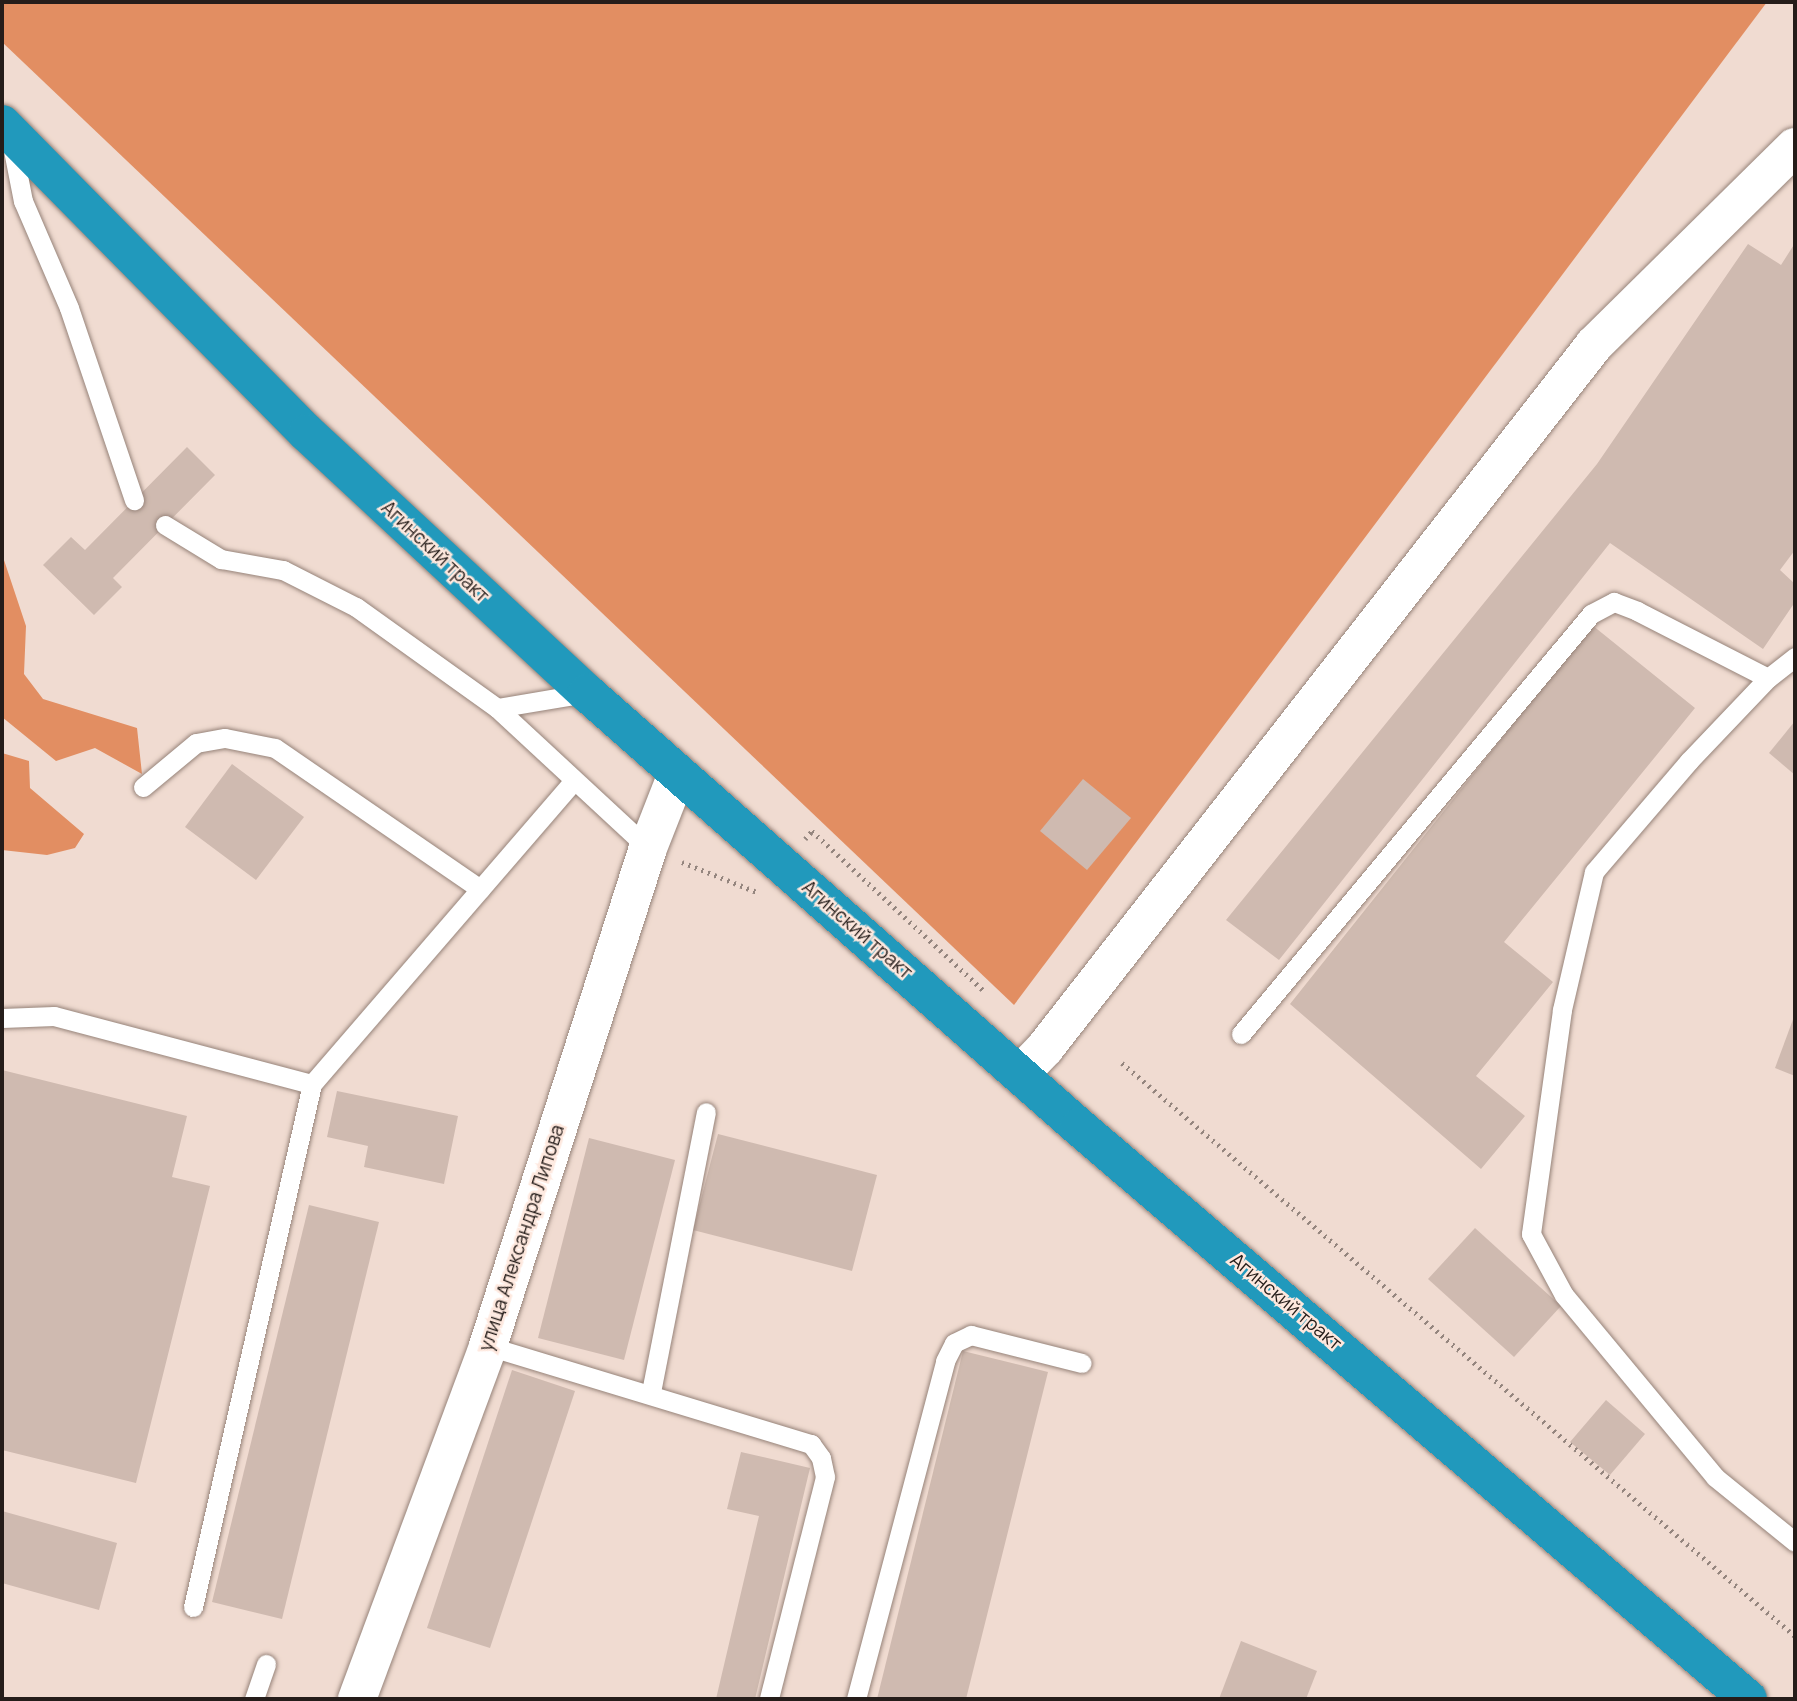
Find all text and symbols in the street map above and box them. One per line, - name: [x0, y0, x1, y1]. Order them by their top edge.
- street label: Агинский тракт: [376, 496, 494, 608]
- street label: Агинский тракт: [797, 876, 917, 984]
- street label: улица Александра Липова: [475, 1122, 569, 1354]
- street label: Агинский тракт: [1226, 1249, 1346, 1355]

